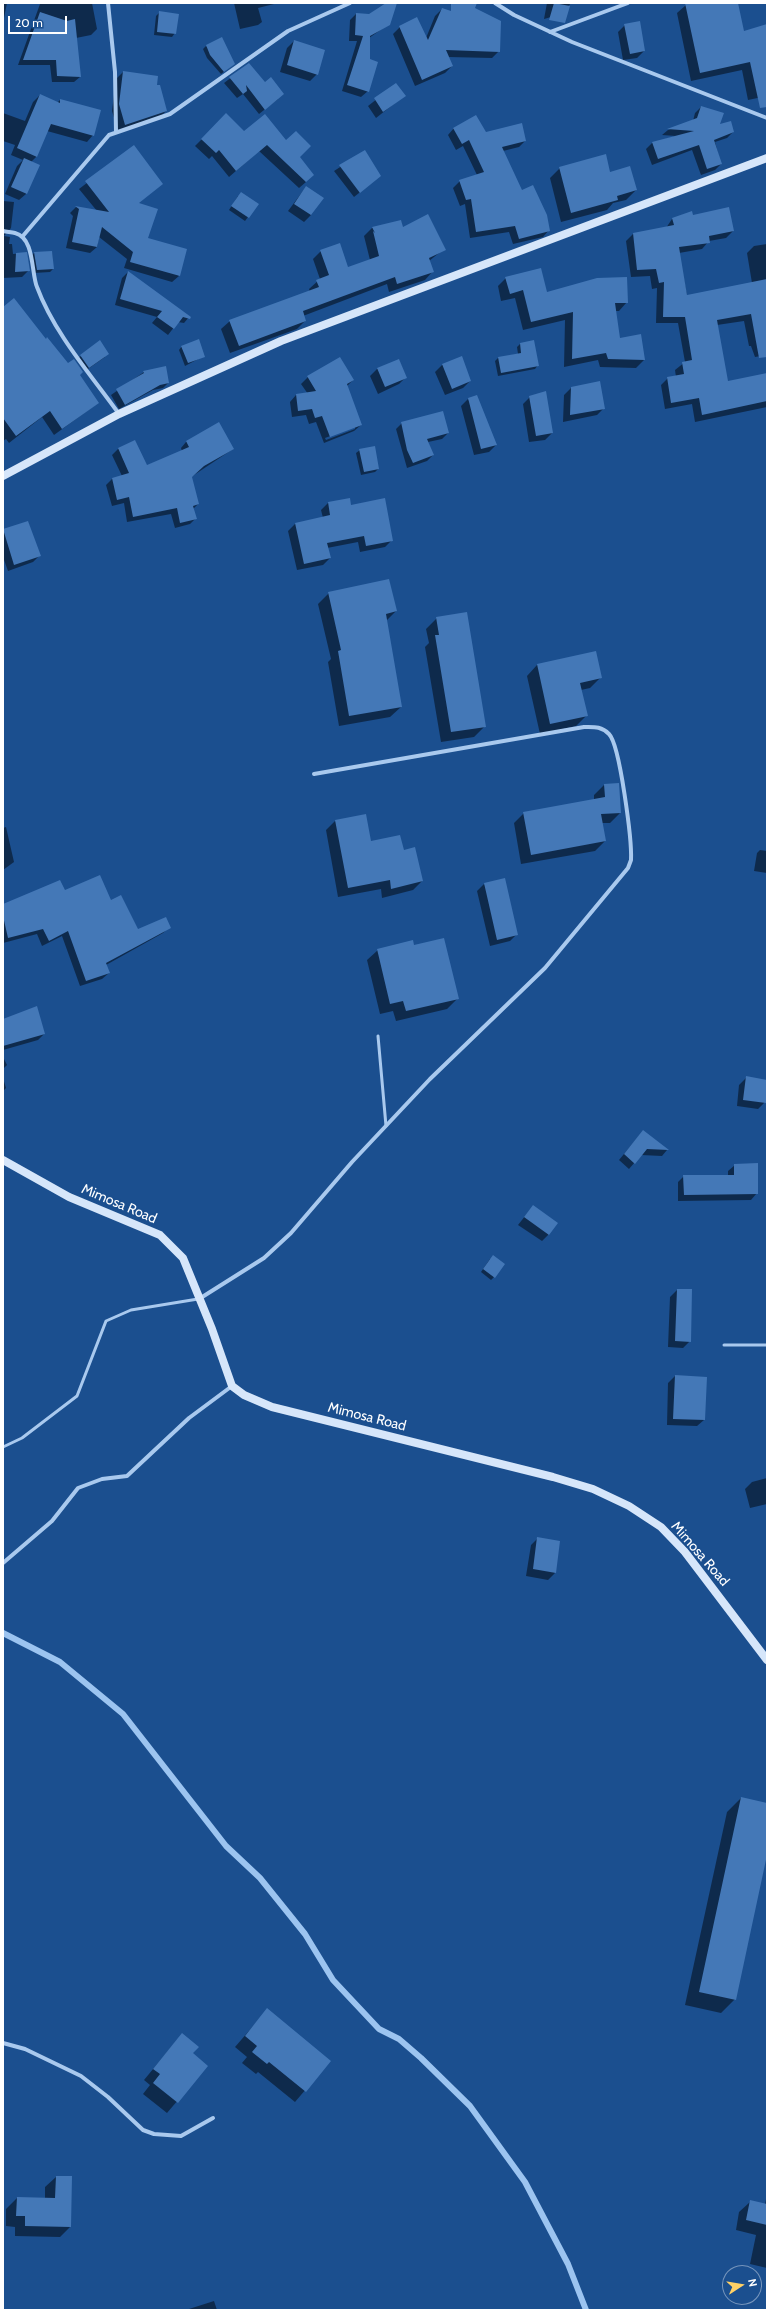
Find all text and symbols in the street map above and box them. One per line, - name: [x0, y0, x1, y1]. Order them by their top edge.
- scale bar: [10, 8, 69, 34]
- text: 20 m: [15, 15, 43, 30]
- street label: Mimosa Road: [79, 1181, 159, 1227]
- street label: Mimosa Road: [326, 1399, 408, 1435]
- street label: Mimosa Road: [667, 1518, 733, 1590]
- north arrow: [722, 2265, 762, 2305]
- text: N: [745, 2277, 760, 2288]

